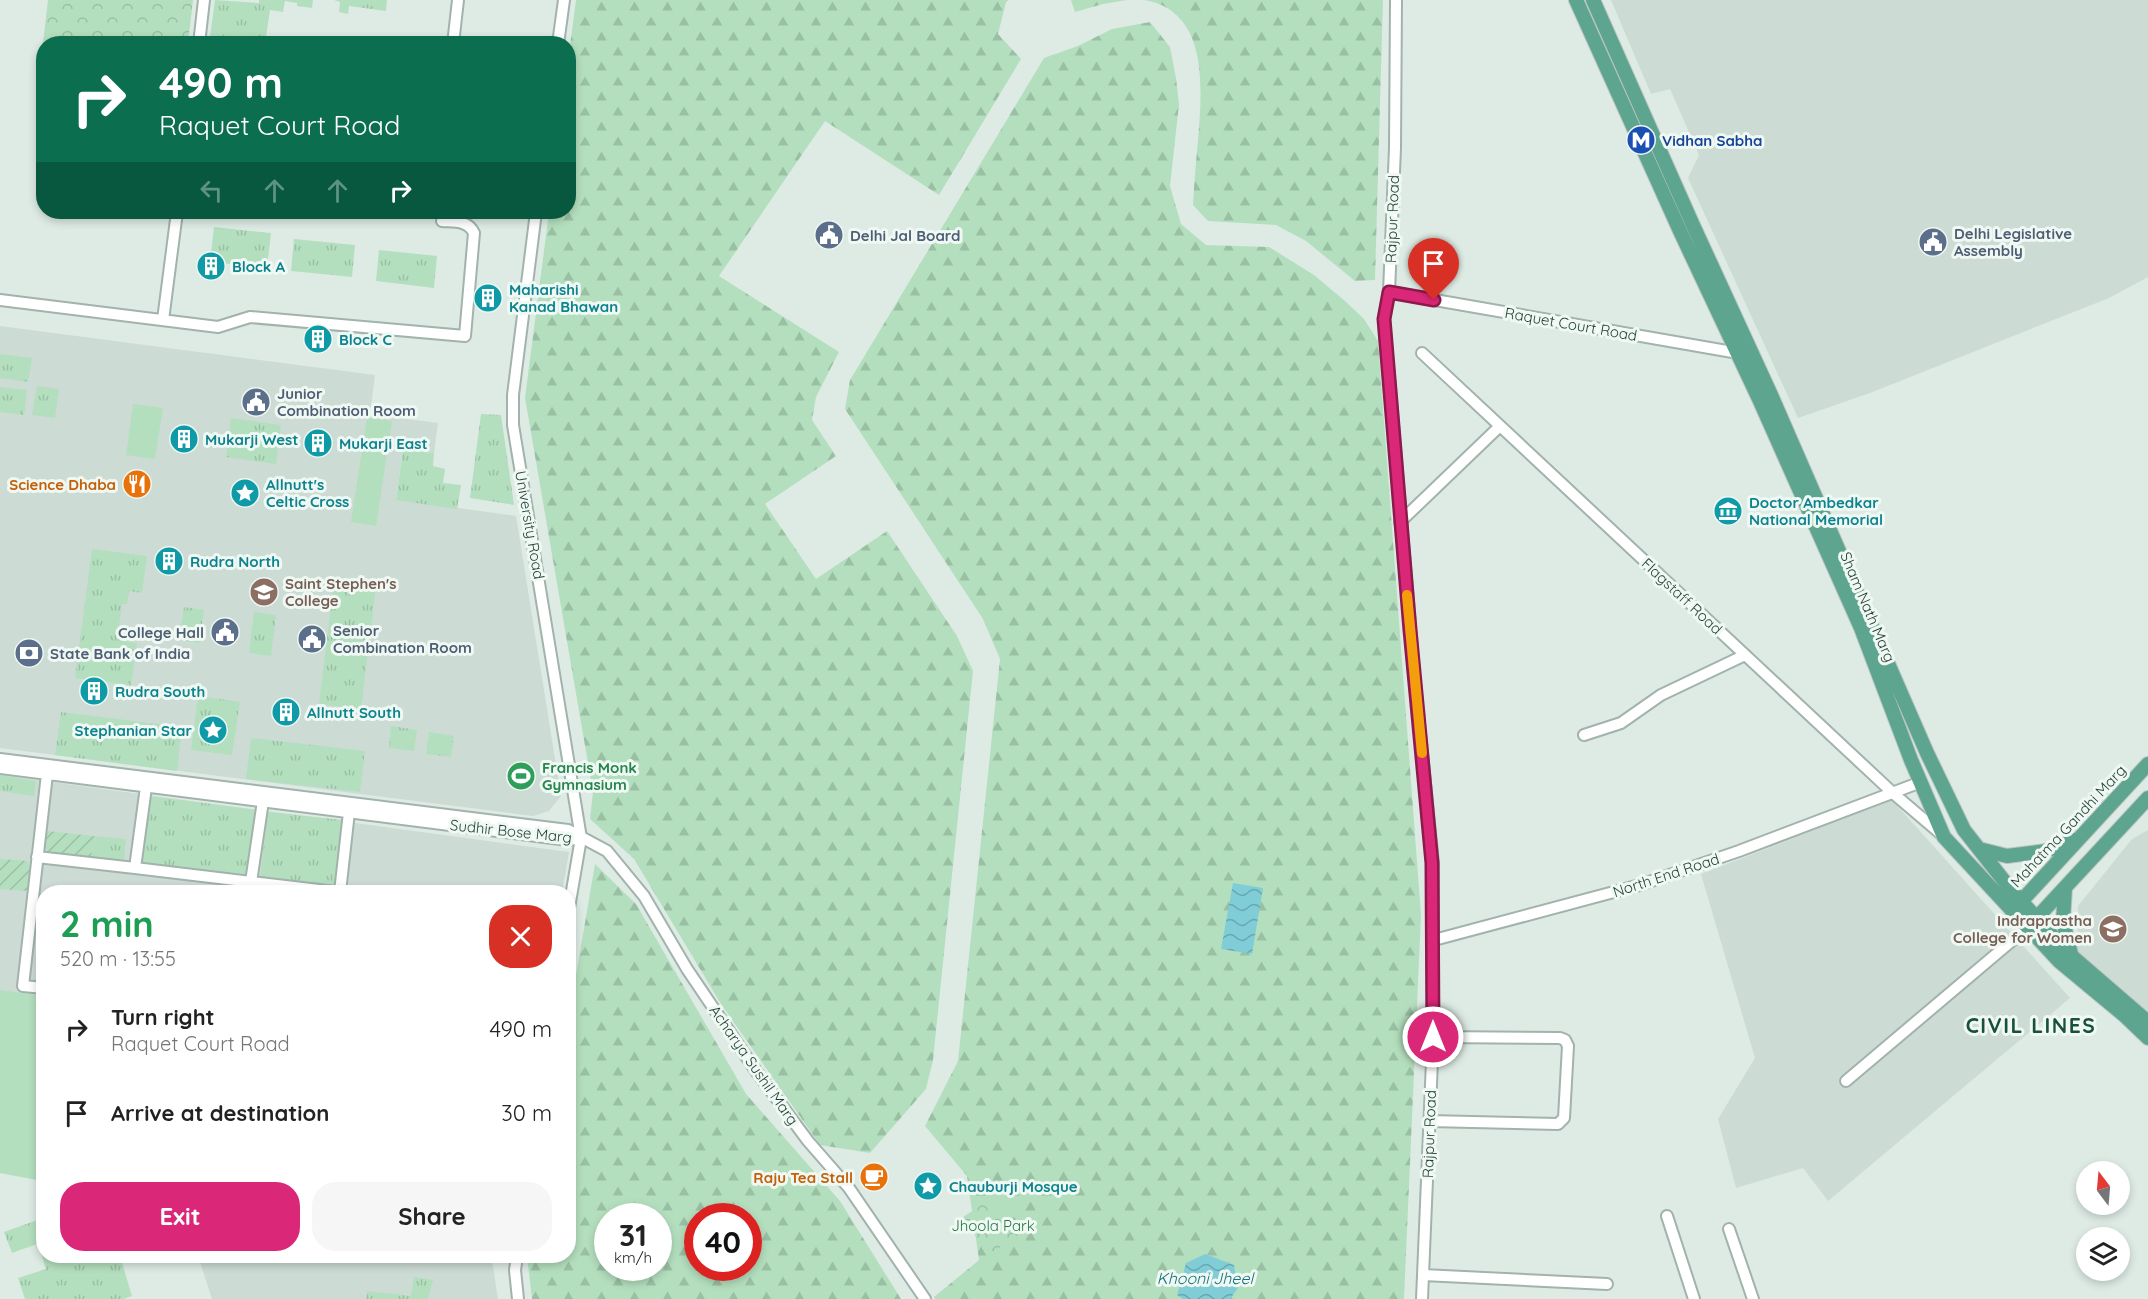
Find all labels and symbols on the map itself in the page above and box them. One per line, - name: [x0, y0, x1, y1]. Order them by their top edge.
- metro station icon: Vidhan Sabha: [1625, 124, 1657, 156]
- place label: Vidhan Sabha: [1662, 131, 1763, 150]
- street label: Rajpur Road: [1381, 175, 1403, 263]
- public building icon: Delhi Jal Board: [813, 219, 845, 251]
- place label: Delhi Legislative Assembly: [1954, 224, 2072, 260]
- place label: Delhi Jal Board: [850, 226, 960, 245]
- public building icon: Delhi Legislative Assembly: [1917, 226, 1949, 258]
- pin: [1408, 238, 1459, 300]
- building icon: Block A: [195, 250, 227, 282]
- place label: Block A: [232, 257, 286, 276]
- place label: Maharishi Kanad Bhawan: [509, 280, 618, 316]
- building icon: Maharishi Kanad Bhawan: [472, 282, 504, 314]
- street label: Raquet Court Road: [1503, 303, 1639, 345]
- building icon: Block C: [302, 323, 334, 355]
- place label: Block C: [339, 330, 393, 349]
- place label: Junior Combination Room: [277, 384, 416, 420]
- public building icon: Junior Combination Room: [240, 386, 272, 418]
- building icon: Mukarji West: [168, 423, 200, 455]
- building icon: Mukarji East: [302, 427, 334, 459]
- place label: Mukarji West: [205, 430, 298, 449]
- place label: Mukarji East: [339, 434, 428, 453]
- restaurant icon: Science Dhaba: [121, 468, 153, 500]
- street label: University Road: [511, 469, 549, 581]
- place label: Science Dhaba: [9, 475, 116, 494]
- place label: Allnutt's Celtic Cross: [266, 475, 349, 511]
- place icon: Allnutt's Celtic Cross: [229, 477, 261, 509]
- place label: Doctor Ambedkar National Memorial: [1749, 493, 1883, 529]
- museum icon: Doctor Ambedkar National Memorial: [1712, 495, 1744, 527]
- building icon: Rudra North: [153, 545, 185, 577]
- street label: Sham Nath Marg: [1836, 549, 1900, 665]
- place label: Rudra North: [190, 552, 280, 571]
- street label: Flagstaff Road: [1638, 554, 1726, 638]
- place label: Saint Stephen's College: [285, 574, 396, 610]
- school or university icon: Saint Stephen's College: [248, 576, 280, 608]
- public building icon: College Hall: [209, 616, 241, 648]
- place label: Senior Combination Room: [333, 621, 472, 657]
- place label: College Hall: [118, 623, 204, 642]
- public building icon: Senior Combination Room: [296, 623, 328, 655]
- bank icon: State Bank of India: [13, 637, 45, 669]
- place label: State Bank of India: [50, 644, 190, 663]
- building icon: Rudra South: [78, 675, 110, 707]
- place label: Rudra South: [115, 682, 205, 701]
- building icon: Allnutt South: [270, 696, 302, 728]
- place label: Allnutt South: [307, 703, 401, 722]
- place icon: Stephanian Star: [197, 714, 229, 746]
- place label: Stephanian Star: [74, 721, 192, 740]
- place label: Francis Monk Gymnasium: [542, 758, 637, 794]
- sports icon: Francis Monk Gymnasium: [505, 760, 537, 792]
- street label: Mahatma Gandhi Marg: [2006, 761, 2130, 891]
- street label: Sudhir Bose Marg: [449, 815, 573, 847]
- street label: North End Road: [1610, 849, 1722, 901]
- place label: Indraprastha College for Women: [1953, 911, 2092, 947]
- school or university icon: Indraprastha College for Women: [2097, 913, 2129, 945]
- street label: Acharya Sushil Marg: [705, 1001, 803, 1129]
- position arrow: [1401, 1005, 1465, 1069]
- district label: CIVIL LINES: [1966, 1012, 2096, 1038]
- street label: Rajpur Road: [1418, 1090, 1440, 1178]
- cafe icon: Raju Tea Stall: [858, 1161, 890, 1193]
- north arrow: [2076, 1161, 2130, 1215]
- place label: Raju Tea Stall: [753, 1168, 853, 1187]
- place icon: Chauburji Mosque: [912, 1170, 944, 1202]
- place label: Chauburji Mosque: [949, 1177, 1078, 1196]
- speed limit sign: 40: [684, 1203, 762, 1281]
- park label: Jhoola Park: [951, 1216, 1035, 1235]
- water label: Khooni Jheel: [1157, 1268, 1255, 1288]

